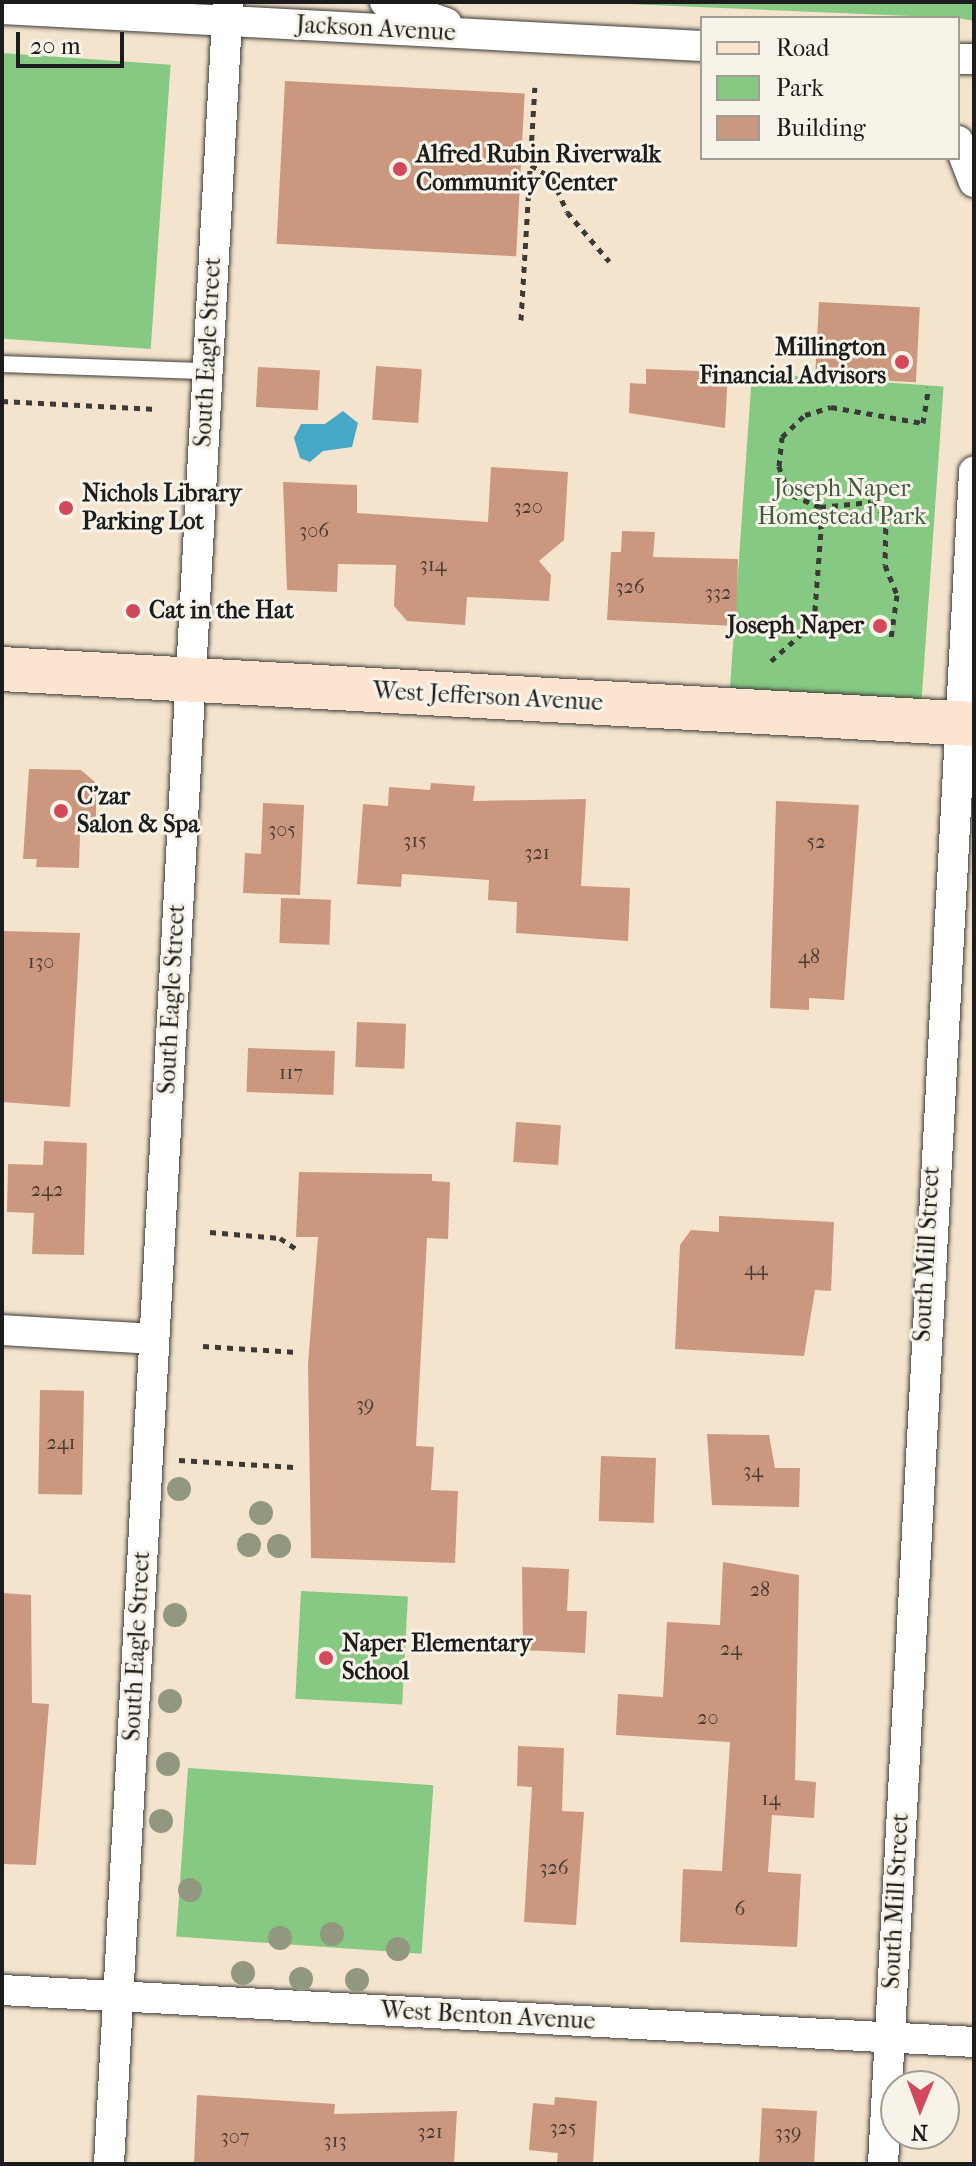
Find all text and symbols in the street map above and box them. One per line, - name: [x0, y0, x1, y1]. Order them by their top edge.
- street label: Jackson Avenue: [295, 10, 457, 48]
- scale bar: [20, 16, 128, 66]
- legend: [700, 16, 960, 160]
- text: 20 m: [30, 32, 81, 60]
- text: Road: [776, 34, 829, 62]
- text: Park: [776, 74, 824, 102]
- text: Building: [776, 114, 866, 142]
- place label: Alfred Rubin Riverwalk Community Center: [416, 141, 661, 197]
- marker: Alfred Rubin Riverwalk Community Center: [391, 160, 409, 178]
- street label: South Eagle Street: [189, 256, 227, 448]
- place label: Millington Financial Advisors: [699, 334, 886, 390]
- marker: Millington Financial Advisors: [893, 353, 911, 371]
- park label: Joseph Naper Homestead Park: [758, 475, 926, 531]
- place label: Nichols Library Parking Lot: [82, 480, 241, 536]
- house number: 320: [513, 494, 543, 518]
- marker: Nichols Library Parking Lot: [57, 499, 75, 517]
- house number: 306: [299, 518, 329, 542]
- house number: 314: [419, 552, 447, 576]
- house number: 326: [615, 574, 645, 598]
- house number: 332: [705, 580, 731, 604]
- place label: Cat in the Hat: [149, 597, 294, 625]
- marker: Cat in the Hat: [124, 602, 142, 620]
- place label: Joseph Naper: [727, 612, 864, 640]
- marker: Joseph Naper: [871, 617, 889, 635]
- street label: West Jefferson Avenue: [372, 677, 604, 717]
- place label: C'zar Salon & Spa: [77, 783, 199, 839]
- marker: C'zar Salon & Spa: [52, 802, 70, 820]
- house number: 305: [268, 817, 296, 841]
- house number: 315: [403, 828, 427, 852]
- house number: 52: [807, 829, 825, 853]
- house number: 321: [524, 840, 550, 864]
- street label: South Eagle Street: [153, 903, 191, 1095]
- house number: 48: [798, 944, 820, 968]
- house number: 130: [28, 949, 54, 973]
- house number: 117: [279, 1060, 303, 1084]
- street label: South Mill Street: [908, 1165, 946, 1343]
- house number: 242: [31, 1177, 63, 1201]
- house number: 44: [744, 1256, 768, 1280]
- house number: 39: [356, 1392, 374, 1416]
- house number: 241: [46, 1430, 76, 1454]
- house number: 34: [743, 1458, 763, 1482]
- street label: South Eagle Street: [118, 1550, 156, 1742]
- house number: 28: [750, 1577, 770, 1601]
- place label: Naper Elementary School: [342, 1630, 532, 1686]
- house number: 24: [720, 1636, 742, 1660]
- marker: Naper Elementary School: [317, 1649, 335, 1667]
- house number: 20: [697, 1705, 719, 1729]
- house number: 14: [762, 1786, 780, 1810]
- street label: South Mill Street: [877, 1812, 915, 1990]
- house number: 326: [539, 1855, 569, 1879]
- house number: 6: [735, 1896, 745, 1920]
- street label: West Benton Avenue: [380, 1996, 596, 2036]
- north arrow: [880, 2070, 960, 2150]
- house number: 325: [549, 2115, 577, 2139]
- house number: 321: [417, 2119, 443, 2143]
- text: N: [911, 2119, 928, 2145]
- house number: 339: [775, 2120, 801, 2144]
- house number: 307: [221, 2124, 249, 2148]
- house number: 313: [323, 2128, 347, 2152]

